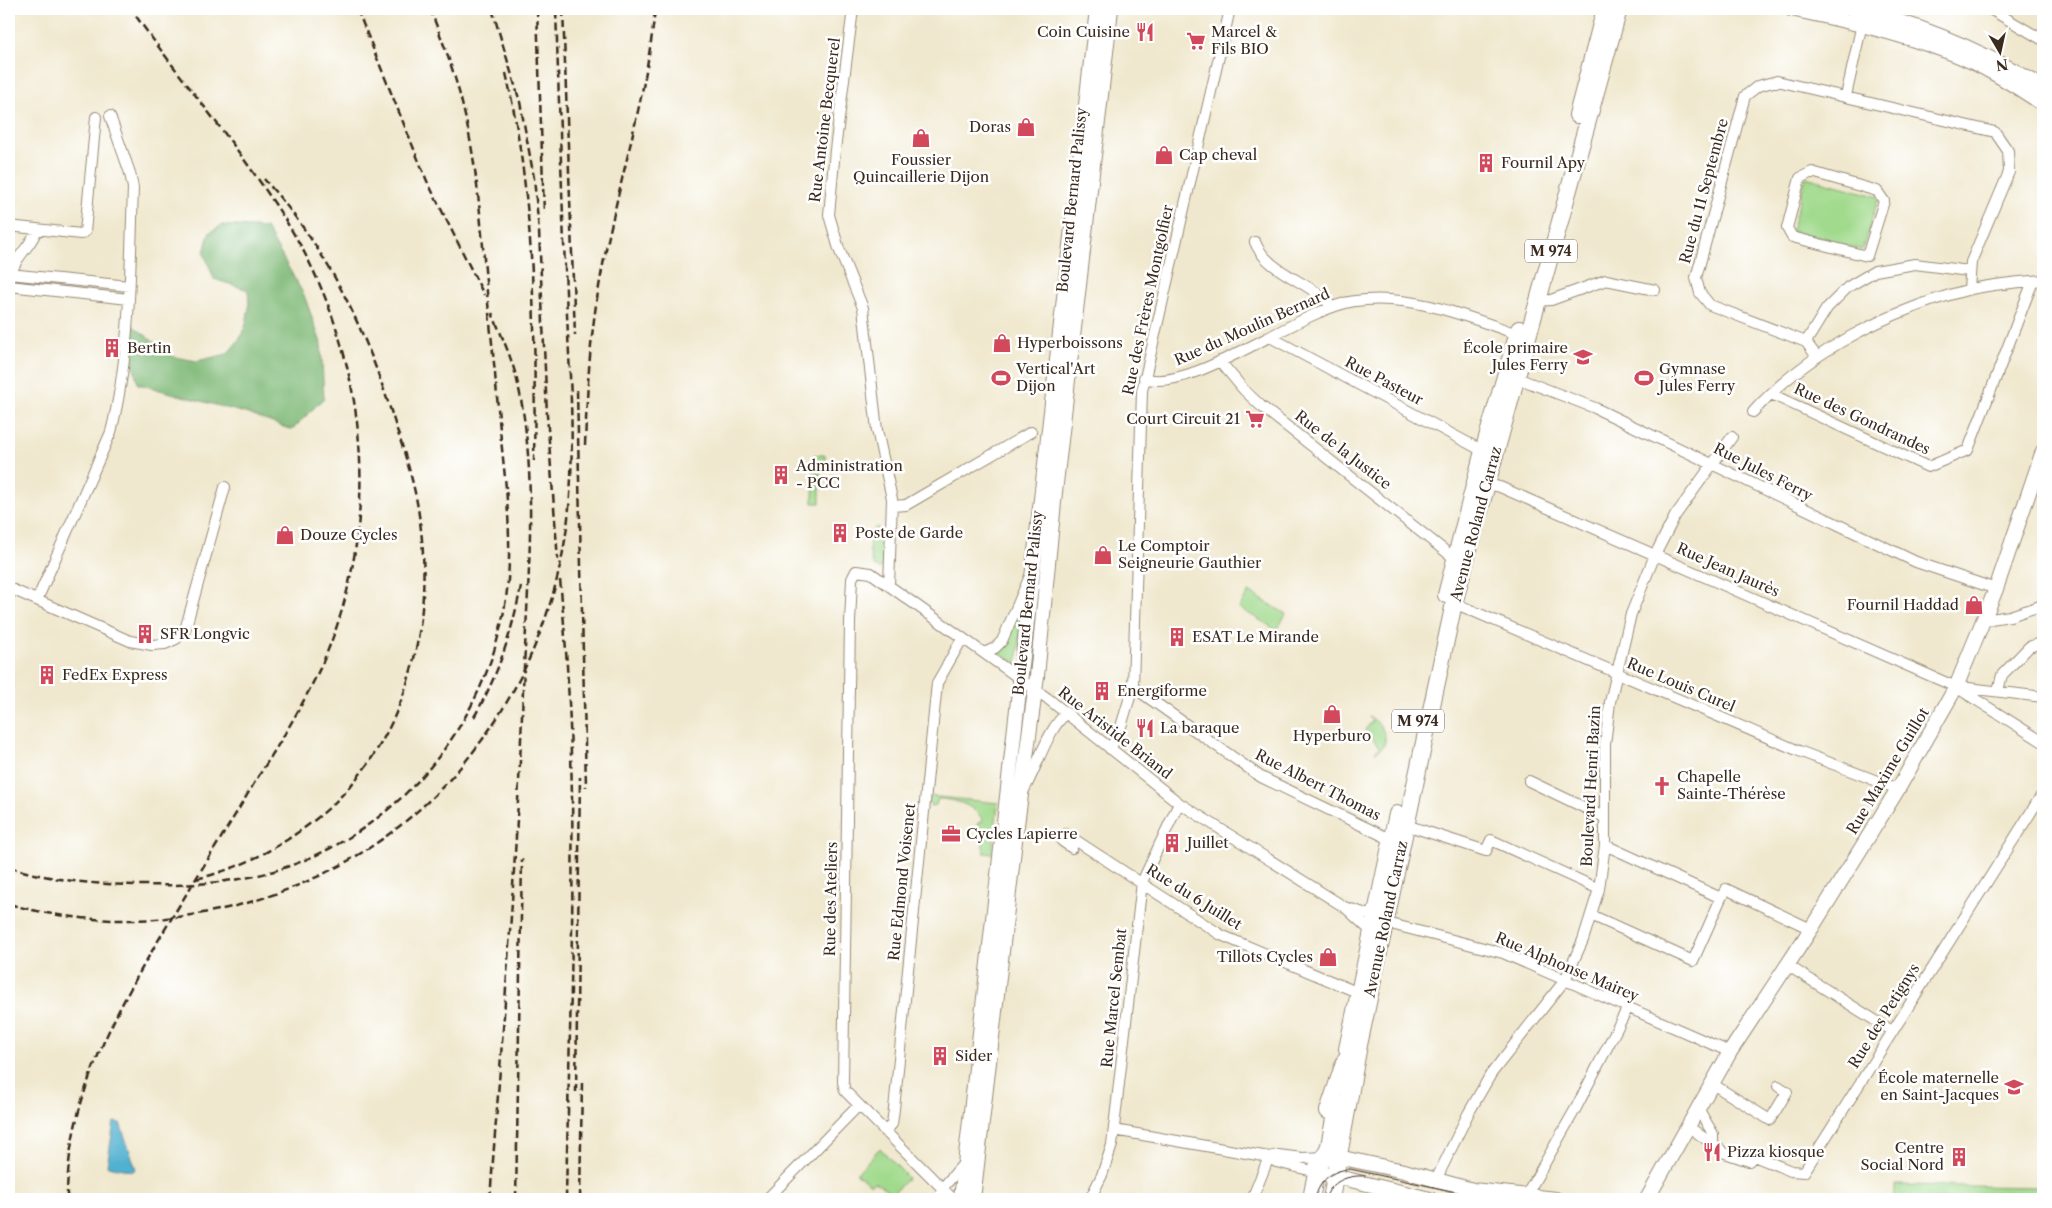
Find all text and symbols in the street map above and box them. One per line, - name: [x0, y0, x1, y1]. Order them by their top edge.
- restaurant icon: Coin Cuisine: [1134, 21, 1156, 43]
- place label: Coin Cuisine: [1037, 22, 1130, 41]
- place label: Marcel & Fils BIO: [1211, 22, 1277, 58]
- north arrow: [1974, 28, 2024, 78]
- supermarket icon: Marcel & Fils BIO: [1185, 30, 1207, 52]
- street label: Rue Antoine Becquerel: [805, 36, 844, 203]
- text: N: [1995, 55, 2009, 75]
- street label: Boulevard Bernard Palissy: [1052, 106, 1091, 293]
- shop icon: Doras: [1015, 116, 1037, 138]
- street label: Rue du 11 Septembre: [1675, 116, 1732, 266]
- place label: Doras: [969, 117, 1011, 136]
- shop icon: Foussier Quincaillerie Dijon: [910, 127, 932, 149]
- shop icon: Cap cheval: [1153, 144, 1175, 166]
- place label: Cap cheval: [1179, 145, 1258, 164]
- place label: Foussier Quincaillerie Dijon: [853, 150, 990, 186]
- building icon: Fournil Apy: [1475, 152, 1497, 174]
- place label: Fournil Apy: [1501, 153, 1586, 172]
- street label: Rue des Frères Montgolfier: [1118, 202, 1177, 397]
- road number: M 974: [1525, 240, 1577, 262]
- street label: Rue du Moulin Bernard: [1171, 284, 1333, 369]
- shop icon: Hyperboissons: [991, 332, 1013, 354]
- place label: Hyperboissons: [1017, 333, 1123, 352]
- building icon: Bertin: [101, 337, 123, 359]
- place label: Bertin: [127, 338, 172, 357]
- place label: École primaire Jules Ferry: [1463, 338, 1569, 374]
- school or university icon: École primaire Jules Ferry: [1572, 346, 1594, 368]
- street label: Rue Pasteur: [1342, 352, 1427, 409]
- place label: Vertical'Art Dijon: [1015, 359, 1096, 395]
- place label: Gymnase Jules Ferry: [1657, 359, 1736, 395]
- sports icon: Vertical'Art Dijon: [990, 367, 1012, 389]
- sports icon: Gymnase Jules Ferry: [1633, 367, 1655, 389]
- street label: Rue des Gondrandes: [1791, 379, 1933, 458]
- street label: Rue de la Justice: [1291, 406, 1395, 493]
- supermarket icon: Court Circuit 21: [1244, 408, 1266, 430]
- place label: Court Circuit 21: [1126, 409, 1241, 428]
- street label: Rue Jules Ferry: [1710, 438, 1817, 505]
- street label: Avenue Roland Carraz: [1445, 444, 1505, 605]
- place label: Administration - PCC: [795, 456, 903, 492]
- building icon: Administration - PCC: [770, 464, 792, 486]
- street label: Boulevard Bernard Palissy: [1008, 509, 1047, 696]
- building icon: Poste de Garde: [829, 522, 851, 544]
- place label: Poste de Garde: [855, 523, 963, 542]
- shop icon: Douze Cycles: [274, 524, 296, 546]
- place label: Douze Cycles: [300, 525, 398, 544]
- place label: Le Comptoir Seigneurie Gauthier: [1118, 536, 1262, 572]
- street label: Rue Jean Jaurès: [1674, 538, 1783, 601]
- shop icon: Le Comptoir Seigneurie Gauthier: [1092, 544, 1114, 566]
- shop icon: Fournil Haddad: [1963, 594, 1985, 616]
- place label: Fournil Haddad: [1847, 595, 1959, 614]
- building icon: SFR Longvic: [134, 623, 156, 645]
- place label: SFR Longvic: [160, 624, 250, 643]
- building icon: ESAT Le Mirande: [1166, 626, 1188, 648]
- place label: ESAT Le Mirande: [1192, 627, 1319, 646]
- street label: Rue Louis Curel: [1624, 653, 1739, 716]
- building icon: FedEx Express: [36, 664, 58, 686]
- place label: FedEx Express: [62, 665, 167, 684]
- building icon: Energiforme: [1091, 680, 1113, 702]
- place label: Energiforme: [1117, 681, 1207, 700]
- street label: Rue Aristide Briand: [1054, 682, 1176, 783]
- shop icon: Hyperburo: [1321, 703, 1343, 725]
- street label: Rue Maxime Guillot: [1842, 703, 1933, 838]
- street label: Boulevard Henri Bazin: [1577, 704, 1604, 867]
- road number: M 974: [1392, 709, 1444, 732]
- restaurant icon: La baraque: [1134, 717, 1156, 739]
- place label: La baraque: [1160, 718, 1239, 737]
- place label: Hyperburo: [1293, 726, 1371, 745]
- street label: Rue Albert Thomas: [1252, 745, 1384, 824]
- place label: Chapelle Sainte-Thérèse: [1677, 767, 1786, 803]
- church icon: Chapelle Sainte-Thérèse: [1651, 775, 1673, 797]
- street label: Rue Edmond Voisenet: [884, 801, 919, 962]
- office icon: Cycles Lapierre: [940, 823, 962, 845]
- place label: Cycles Lapierre: [966, 824, 1078, 843]
- building icon: Juillet: [1161, 832, 1183, 854]
- place label: Juillet: [1185, 833, 1229, 852]
- street label: Avenue Roland Carraz: [1359, 838, 1411, 1000]
- street label: Rue des Ateliers: [820, 841, 841, 957]
- street label: Rue du 6 Juillet: [1143, 860, 1246, 934]
- street label: Rue Marcel Sembat: [1097, 927, 1130, 1069]
- street label: Rue Alphonse Mairey: [1493, 928, 1642, 1006]
- shop icon: Tillots Cycles: [1317, 946, 1339, 968]
- place label: Tillots Cycles: [1217, 947, 1313, 966]
- street label: Rue des Petignys: [1844, 960, 1923, 1072]
- building icon: Sider: [929, 1045, 951, 1067]
- place label: Sider: [955, 1046, 993, 1065]
- place label: École maternelle en Saint-Jacques: [1878, 1068, 1999, 1104]
- school or university icon: École maternelle en Saint-Jacques: [2003, 1076, 2025, 1098]
- place label: Centre Social Nord: [1861, 1138, 1944, 1174]
- restaurant icon: Pizza kiosque: [1701, 1141, 1723, 1163]
- place label: Pizza kiosque: [1727, 1142, 1824, 1161]
- building icon: Centre Social Nord: [1948, 1146, 1970, 1168]

